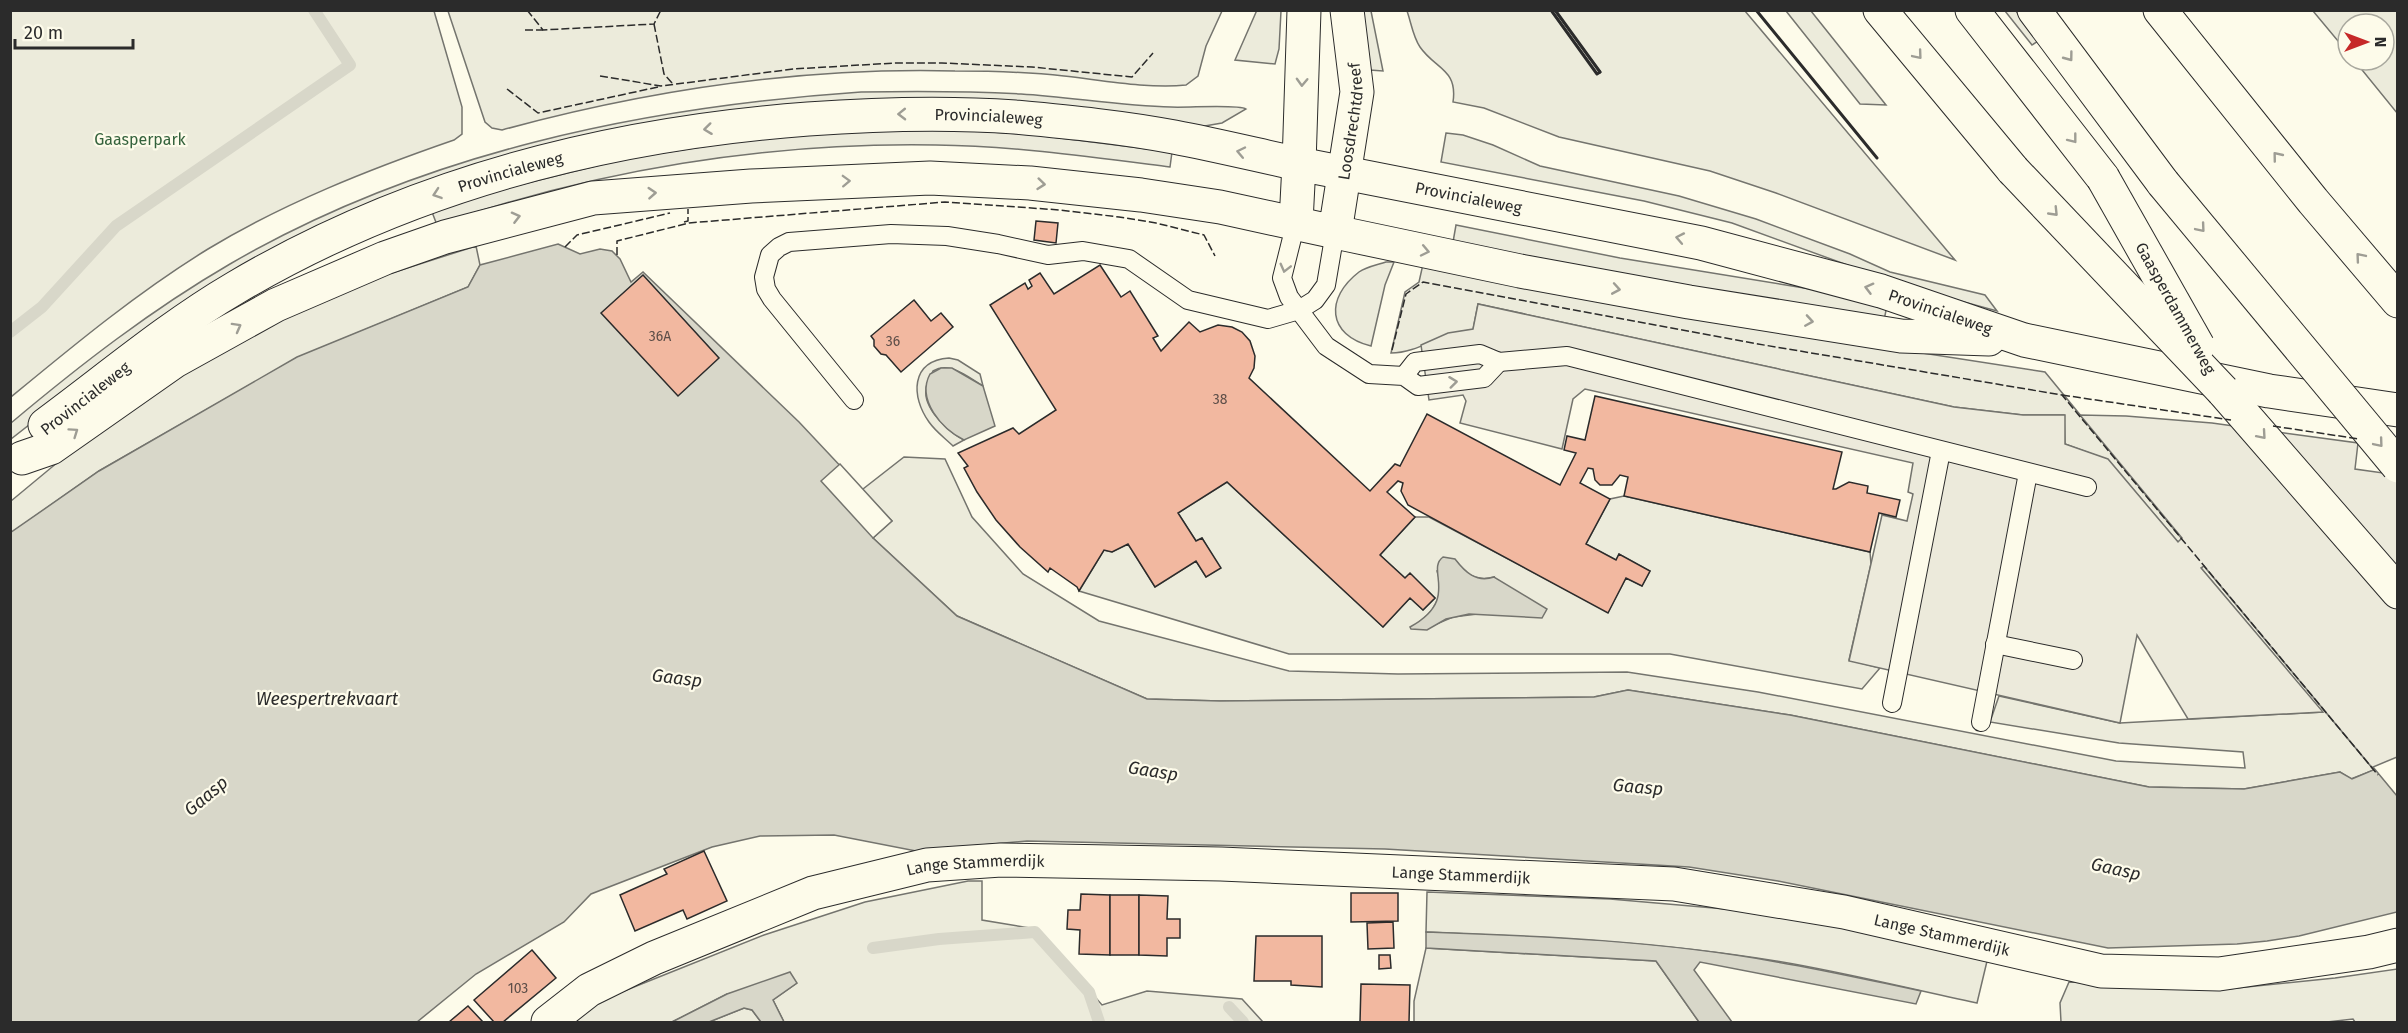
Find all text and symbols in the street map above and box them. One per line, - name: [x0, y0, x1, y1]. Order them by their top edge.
- scale bar: [15, 12, 134, 50]
- north arrow: [2336, 12, 2396, 72]
- text: 20 m: [24, 22, 63, 44]
- text: N: [2371, 37, 2390, 47]
- one-way arrow: [1910, 48, 1921, 59]
- one-way arrow: [2062, 51, 2073, 62]
- street label: Loosdrechtdreef: [1334, 60, 1367, 181]
- one-way arrow: [1296, 77, 1309, 86]
- street label: Provincialeweg: [935, 105, 1044, 130]
- one-way arrow: [898, 108, 907, 121]
- one-way arrow: [703, 122, 713, 135]
- park label: Gaasperpark: [94, 130, 187, 149]
- one-way arrow: [2065, 133, 2076, 144]
- one-way arrow: [1237, 146, 1247, 159]
- street label: Provincialeweg: [455, 148, 565, 196]
- one-way arrow: [2273, 151, 2284, 162]
- one-way arrow: [842, 174, 851, 187]
- one-way arrow: [1036, 177, 1045, 190]
- street label: Provincialeweg: [1414, 178, 1524, 218]
- one-way arrow: [432, 186, 443, 199]
- one-way arrow: [647, 187, 656, 200]
- one-way arrow: [2046, 205, 2057, 216]
- one-way arrow: [510, 211, 520, 224]
- one-way arrow: [2193, 222, 2204, 233]
- one-way arrow: [1676, 232, 1686, 245]
- street label: Gaasperdammerweg: [2131, 239, 2220, 378]
- one-way arrow: [1420, 244, 1430, 257]
- one-way arrow: [2356, 253, 2367, 264]
- one-way arrow: [1279, 262, 1292, 272]
- one-way arrow: [1611, 282, 1621, 295]
- one-way arrow: [1864, 283, 1875, 295]
- street label: Provincialeweg: [1886, 285, 1995, 339]
- one-way arrow: [1804, 315, 1813, 327]
- one-way arrow: [231, 322, 241, 334]
- house number: 36A: [649, 328, 671, 345]
- house number: 36: [886, 333, 900, 350]
- street label: Provincialeweg: [37, 357, 134, 439]
- one-way arrow: [1449, 376, 1458, 388]
- house number: 38: [1213, 391, 1228, 408]
- one-way arrow: [67, 428, 78, 439]
- one-way arrow: [2254, 428, 2265, 439]
- one-way arrow: [2372, 436, 2383, 447]
- water label: Gaasp: [651, 664, 703, 692]
- water label: Weespertrekvaart: [256, 688, 399, 710]
- water label: Gaasp: [1126, 756, 1180, 786]
- water label: Gaasp: [180, 771, 232, 821]
- water label: Gaasp: [1612, 774, 1664, 800]
- street label: Lange Stammerdijk: [904, 851, 1046, 880]
- water label: Gaasp: [2089, 853, 2143, 885]
- street label: Lange Stammerdijk: [1391, 863, 1531, 888]
- street label: Lange Stammerdijk: [1872, 910, 2012, 960]
- house number: 103: [508, 980, 528, 997]

